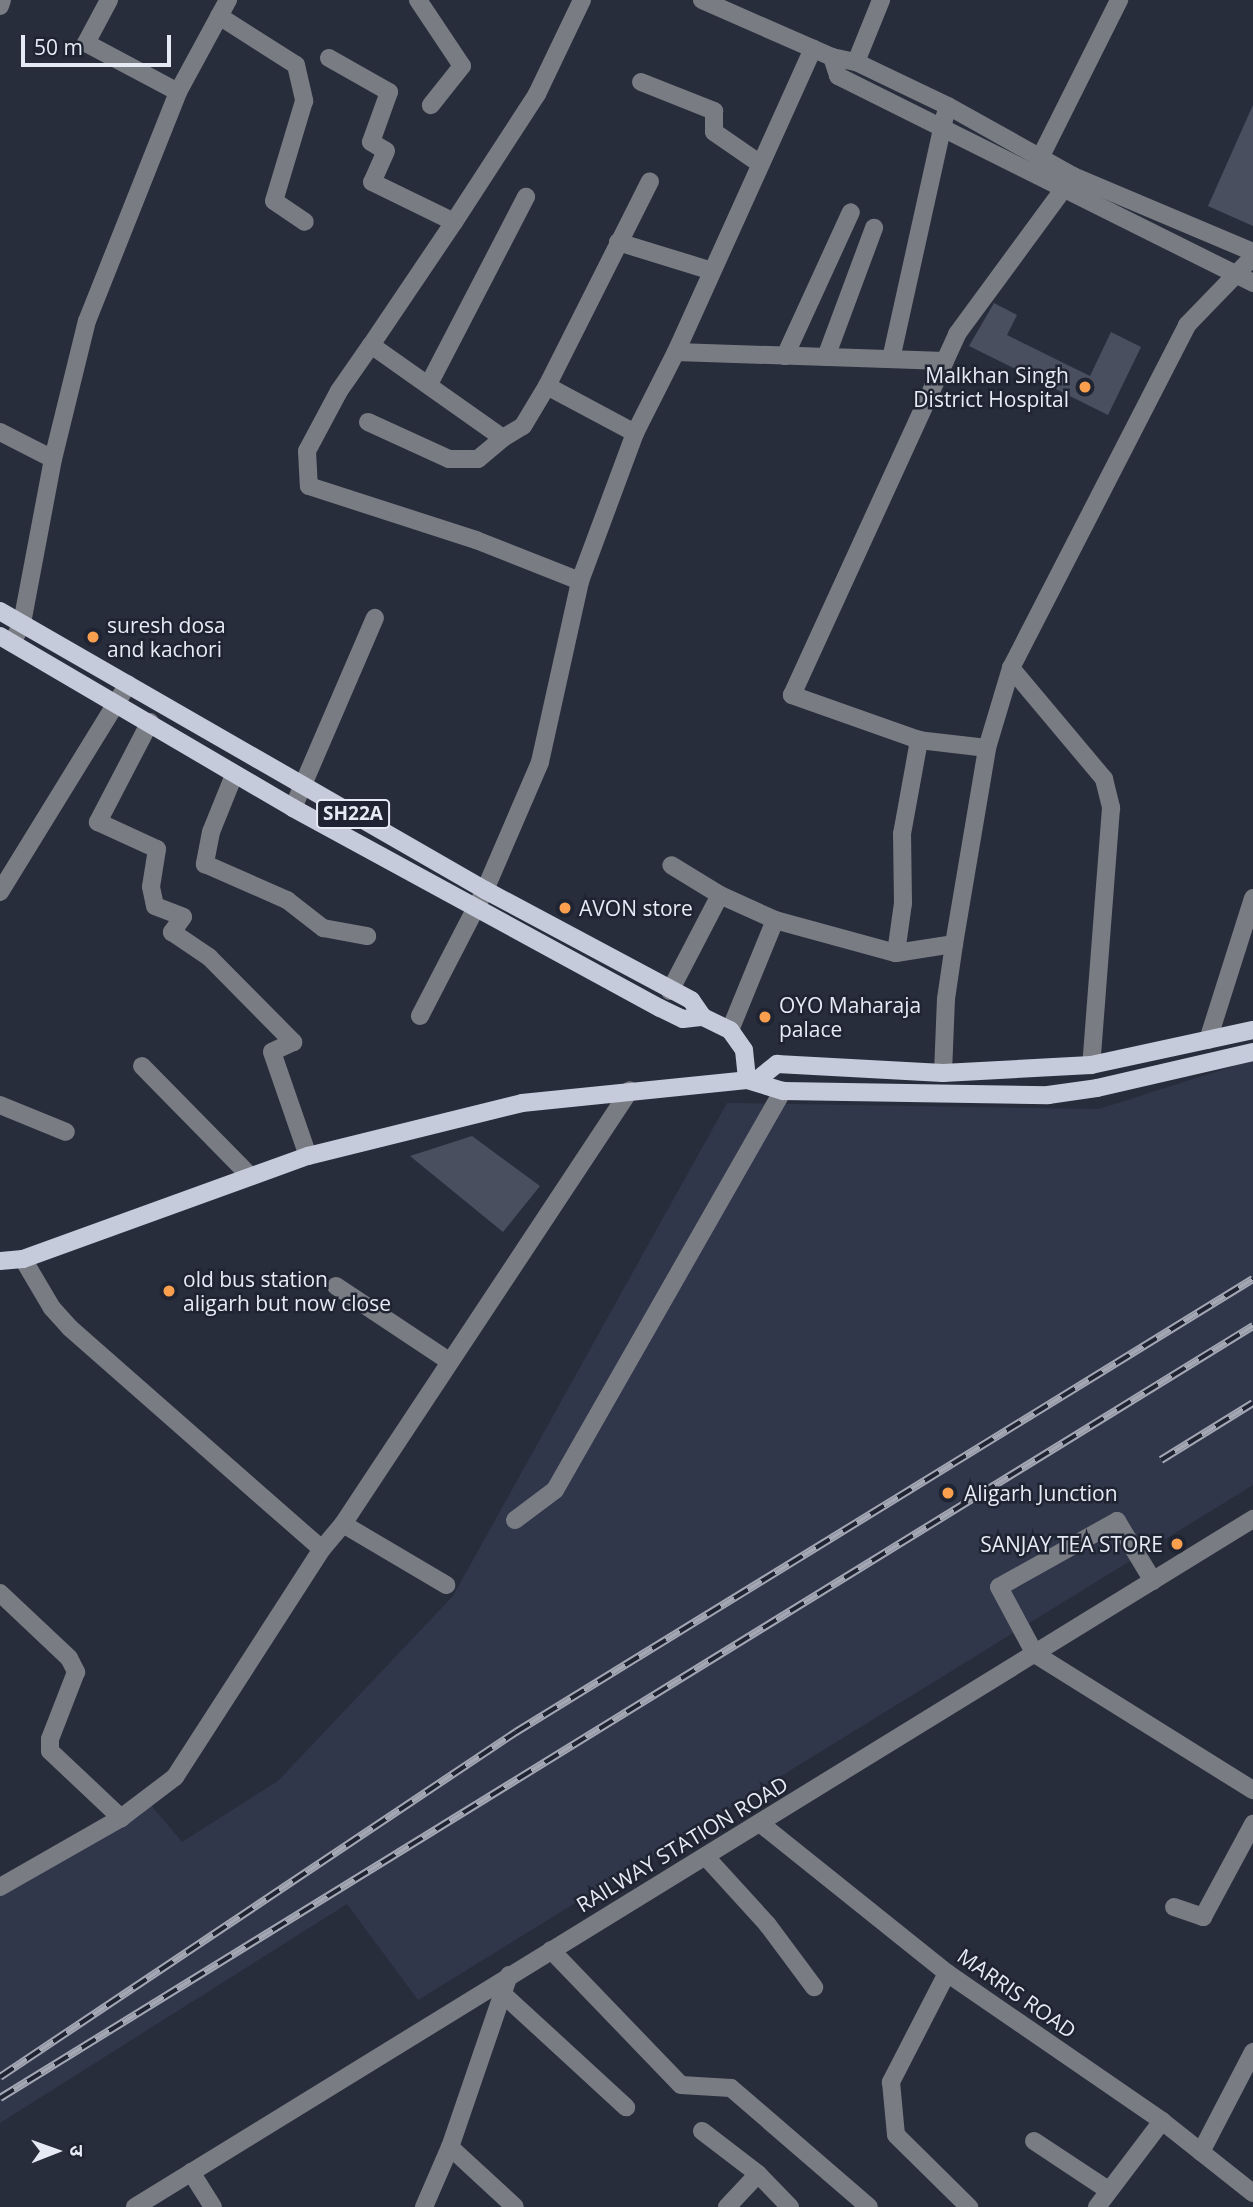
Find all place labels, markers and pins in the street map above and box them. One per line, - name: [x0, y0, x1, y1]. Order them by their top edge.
- place label: Malkhan Singh District Hospital: [913, 362, 1069, 412]
- marker: Malkhan Singh District Hospital: [1075, 377, 1095, 397]
- place label: suresh dosa and kachori: [107, 612, 226, 662]
- marker: suresh dosa and kachori: [85, 629, 101, 645]
- place label: AVON store: [579, 895, 693, 921]
- marker: AVON store: [557, 900, 573, 916]
- place label: OYO Maharaja palace: [779, 992, 921, 1042]
- marker: OYO Maharaja palace: [757, 1009, 773, 1025]
- place label: old bus station aligarh but now close: [183, 1266, 391, 1316]
- marker: old bus station aligarh but now close: [161, 1283, 177, 1299]
- place label: Aligarh Junction: [964, 1480, 1118, 1506]
- marker: Aligarh Junction: [938, 1483, 958, 1503]
- place label: SANJAY TEA STORE: [980, 1531, 1163, 1557]
- marker: SANJAY TEA STORE: [1169, 1536, 1185, 1552]

